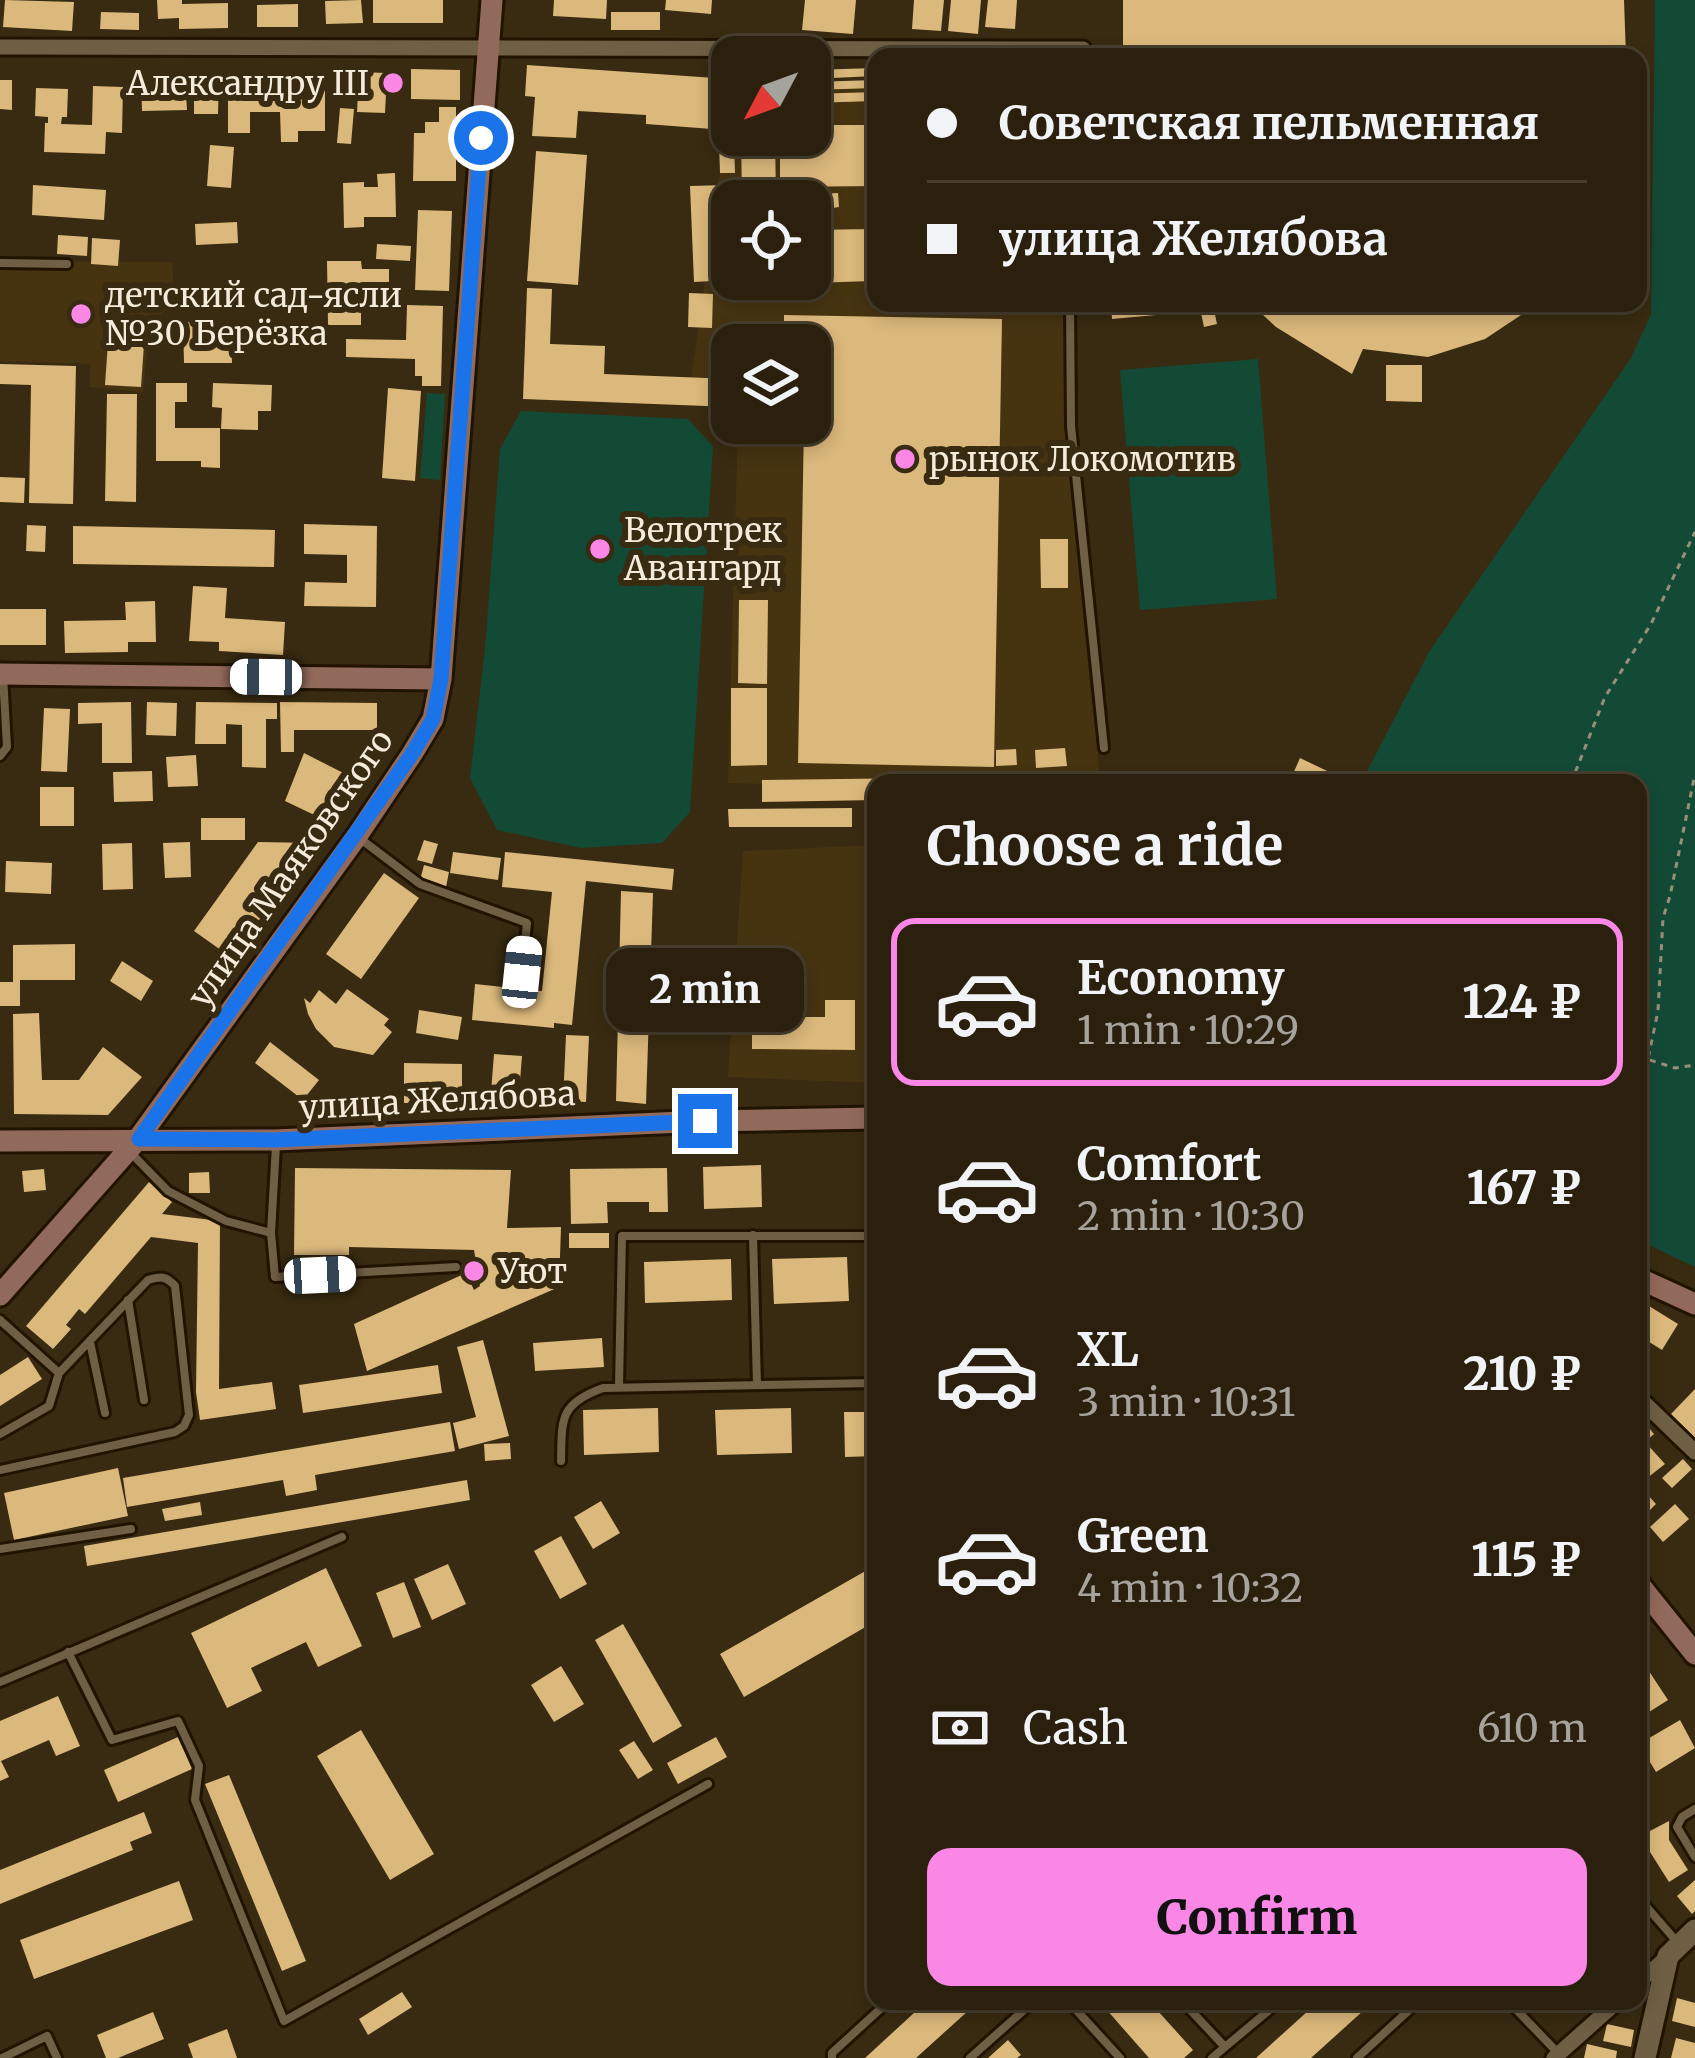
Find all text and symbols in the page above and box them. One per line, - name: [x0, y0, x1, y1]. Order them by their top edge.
- north arrow: [711, 36, 831, 156]
- map controls: [711, 36, 831, 444]
- place label: Александру III: [125, 63, 369, 104]
- marker: Александру III: [380, 70, 406, 96]
- text: Советская пельменная: [999, 95, 1539, 151]
- route start: [454, 111, 508, 165]
- button: locate: [711, 180, 831, 300]
- text: улица Желябова: [999, 211, 1388, 267]
- place label: детский сад-ясли №30 Берёзка: [104, 275, 402, 354]
- marker: детский сад-ясли №30 Берёзка: [68, 301, 94, 327]
- button: layers: [711, 324, 831, 444]
- place label: рынок Локомотив: [929, 439, 1236, 480]
- marker: рынок Локомотив: [892, 446, 918, 472]
- place label: Велотрек Авангард: [623, 510, 783, 589]
- marker: Велотрек Авангард: [587, 536, 613, 562]
- car: [230, 658, 302, 696]
- street label: улица Маяковского: [179, 721, 402, 1015]
- text: Choose a ride: [927, 812, 1283, 880]
- car: [500, 934, 544, 1010]
- callout: 2 min: [606, 947, 804, 1031]
- icon: car: [933, 948, 1041, 1056]
- text: Economy: [1077, 950, 1285, 1006]
- text: 2 min: [649, 965, 761, 1014]
- text: 124 ₽: [1462, 974, 1581, 1030]
- text: 1 min · 10:29: [1077, 1006, 1299, 1055]
- street label: улица Желябова: [298, 1073, 576, 1128]
- route end: [678, 1094, 732, 1148]
- icon: car: [933, 1134, 1041, 1242]
- text: Comfort: [1077, 1136, 1261, 1192]
- text: 167 ₽: [1467, 1160, 1581, 1216]
- text: 2 min · 10:30: [1077, 1192, 1305, 1241]
- place label: Уют: [497, 1251, 567, 1292]
- car: [283, 1255, 357, 1295]
- marker: Уют: [461, 1258, 487, 1284]
- icon: car: [933, 1320, 1041, 1428]
- text: XL: [1077, 1322, 1139, 1378]
- text: 210 ₽: [1463, 1346, 1581, 1402]
- text: 3 min · 10:31: [1077, 1378, 1296, 1427]
- icon: car: [933, 1506, 1041, 1614]
- text: Green: [1077, 1508, 1209, 1564]
- text: 115 ₽: [1471, 1532, 1581, 1588]
- text: 4 min · 10:32: [1077, 1564, 1303, 1613]
- icon: cash: [927, 1695, 993, 1761]
- text: Cash: [1023, 1700, 1128, 1756]
- text: 610 m: [1477, 1704, 1587, 1753]
- button: Confirm: [927, 1848, 1587, 1986]

